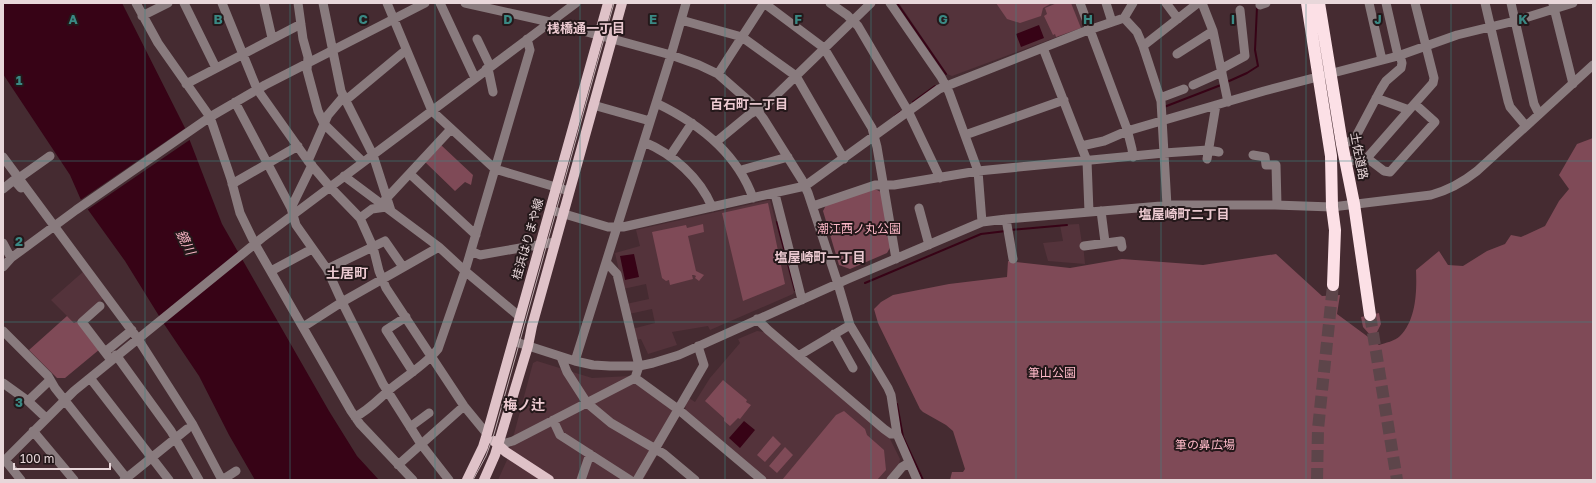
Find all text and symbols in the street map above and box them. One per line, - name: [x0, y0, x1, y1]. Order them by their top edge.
- text: A: [68, 11, 78, 27]
- text: B: [213, 11, 223, 27]
- text: C: [358, 11, 368, 27]
- text: D: [503, 11, 513, 27]
- text: E: [649, 11, 657, 27]
- text: F: [794, 11, 802, 27]
- text: G: [938, 11, 948, 27]
- text: H: [1083, 11, 1093, 27]
- text: I: [1231, 11, 1235, 27]
- text: J: [1374, 11, 1382, 27]
- text: K: [1518, 11, 1528, 27]
- district label: 桟橋通一丁目: [547, 20, 625, 36]
- text: 1: [16, 72, 23, 88]
- district label: 百石町一丁目: [710, 96, 788, 112]
- street label: 土佐道路: [1348, 131, 1371, 181]
- street label: 桂浜はりまや線: [509, 196, 546, 281]
- district label: 塩屋崎町二丁目: [1138, 206, 1230, 222]
- park label: 潮江西ノ丸公園: [817, 221, 901, 236]
- water label: 鏡川: [173, 227, 200, 259]
- text: 2: [15, 233, 23, 249]
- district label: 塩屋崎町一丁目: [774, 249, 866, 265]
- district label: 土居町: [326, 264, 368, 281]
- park label: 筆山公園: [1028, 365, 1076, 380]
- text: 3: [15, 394, 23, 410]
- district label: 梅ノ辻: [503, 396, 545, 413]
- park label: 筆の鼻広場: [1175, 437, 1235, 452]
- scale bar: [14, 445, 110, 471]
- text: 100 m: [20, 451, 54, 466]

